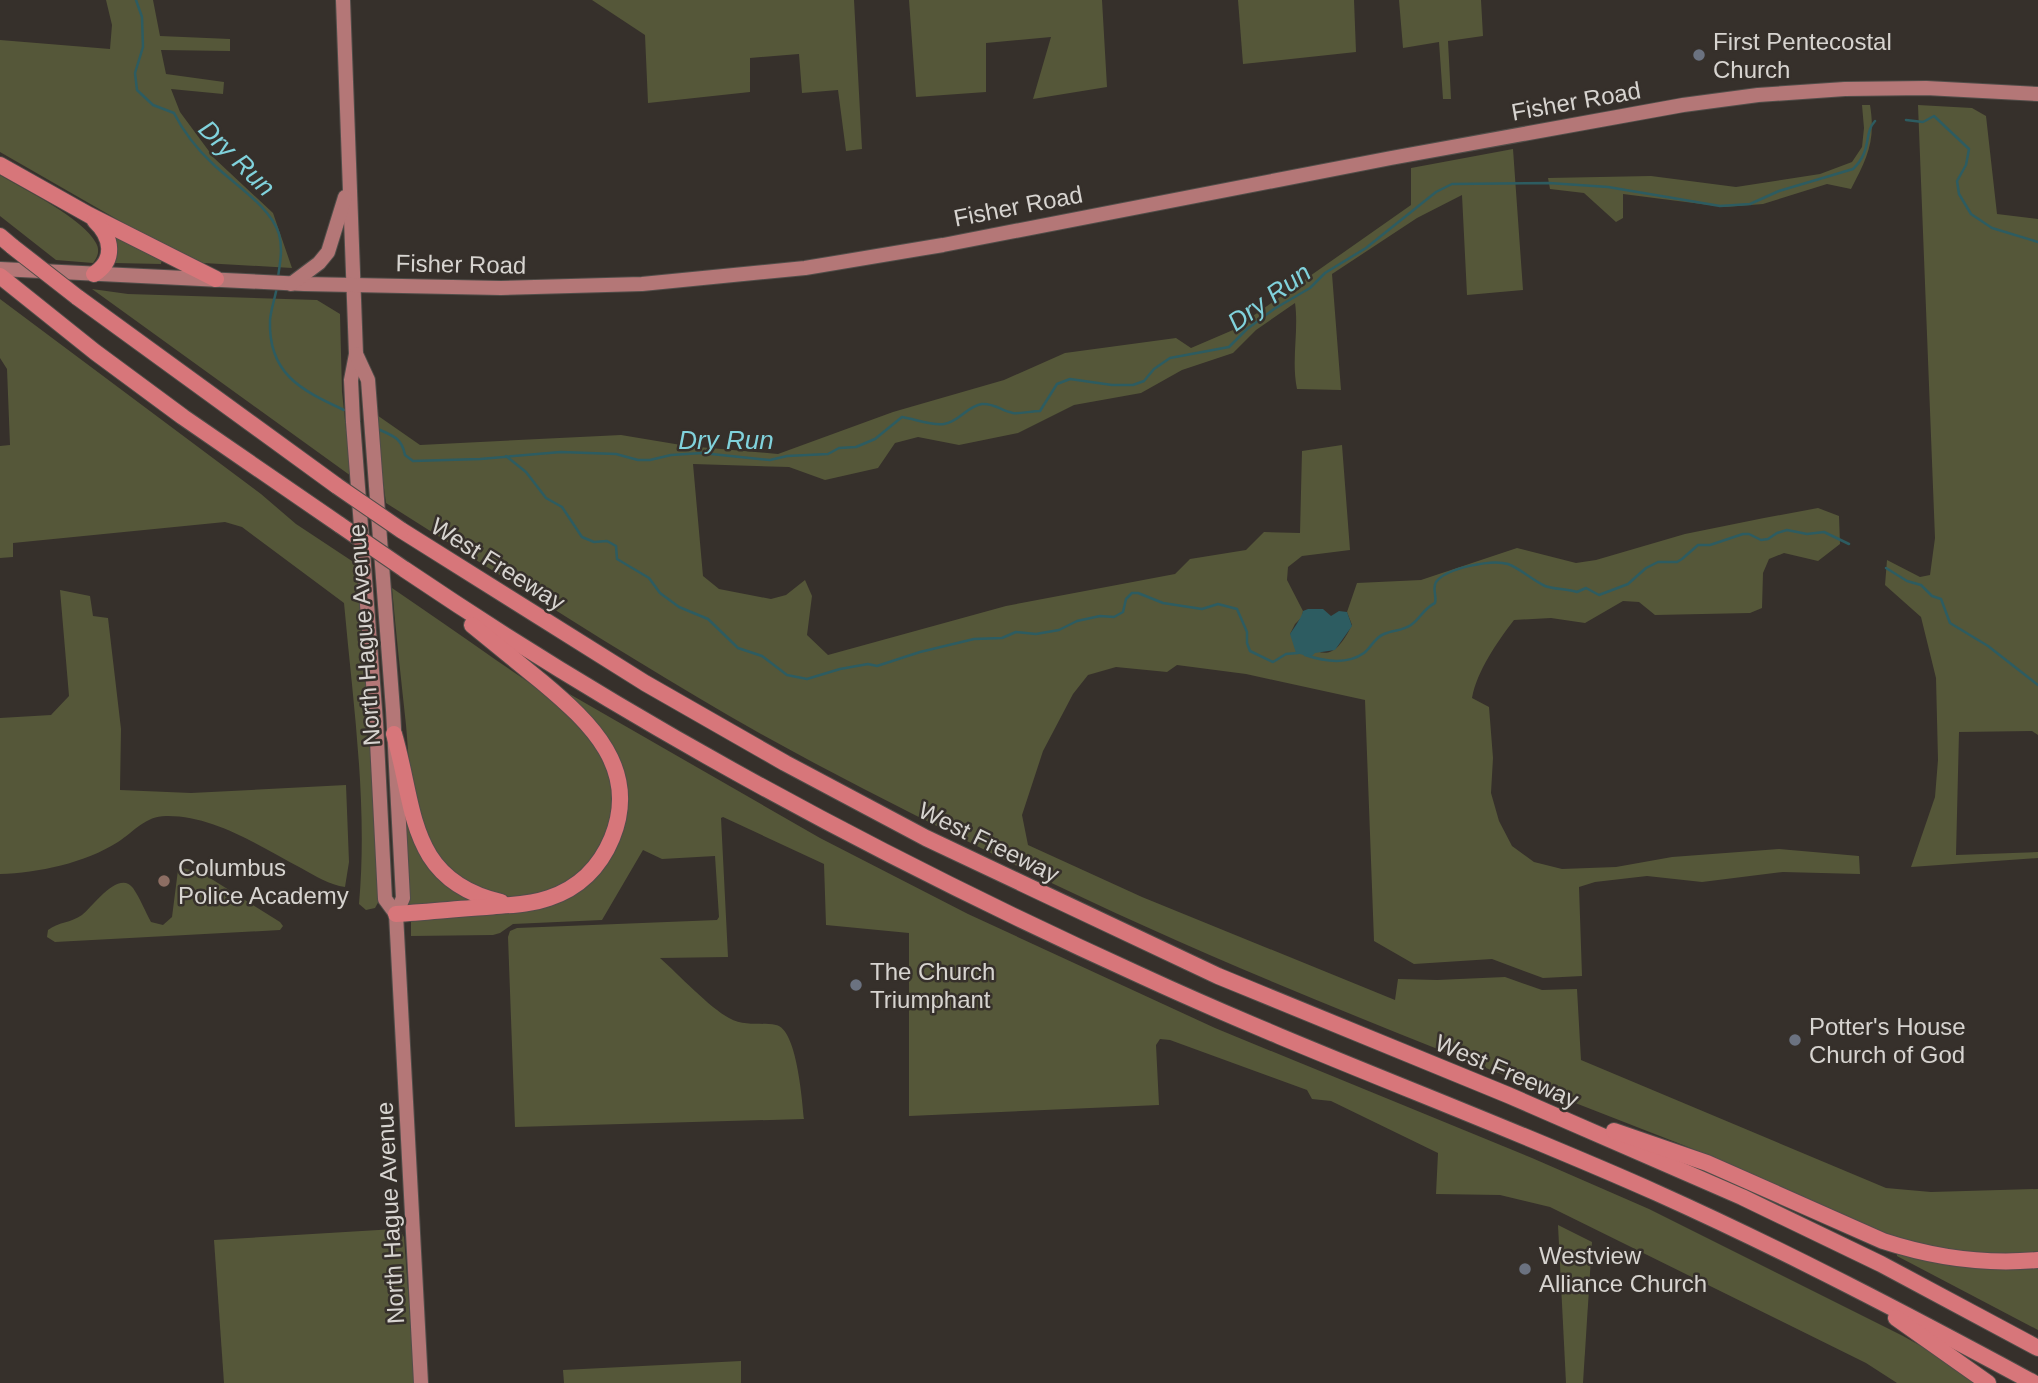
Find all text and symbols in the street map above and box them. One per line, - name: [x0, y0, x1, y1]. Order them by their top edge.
- place label: First Pentecostal Church: [1713, 28, 1892, 83]
- marker: First Pentecostal Church: [1691, 47, 1707, 63]
- street label: Fisher Road: [1509, 76, 1643, 126]
- water label: Dry Run: [193, 114, 281, 202]
- street label: Fisher Road: [951, 180, 1085, 232]
- street label: Fisher Road: [395, 249, 527, 279]
- water label: Dry Run: [1222, 257, 1316, 337]
- water label: Dry Run: [678, 425, 774, 455]
- street label: West Freeway: [426, 512, 570, 616]
- street label: North Hague Avenue: [343, 523, 385, 747]
- street label: West Freeway: [914, 796, 1064, 888]
- place label: Columbus Police Academy: [178, 854, 349, 909]
- marker: Columbus Police Academy: [156, 873, 172, 889]
- place label: The Church Triumphant: [870, 958, 995, 1013]
- marker: The Church Triumphant: [848, 977, 864, 993]
- place label: Potter's House Church of God: [1809, 1013, 1966, 1068]
- street label: West Freeway: [1431, 1029, 1583, 1113]
- marker: Potter's House Church of God: [1787, 1032, 1803, 1048]
- street label: North Hague Avenue: [371, 1101, 409, 1325]
- place label: Westview Alliance Church: [1539, 1242, 1707, 1297]
- marker: Westview Alliance Church: [1517, 1261, 1533, 1277]

